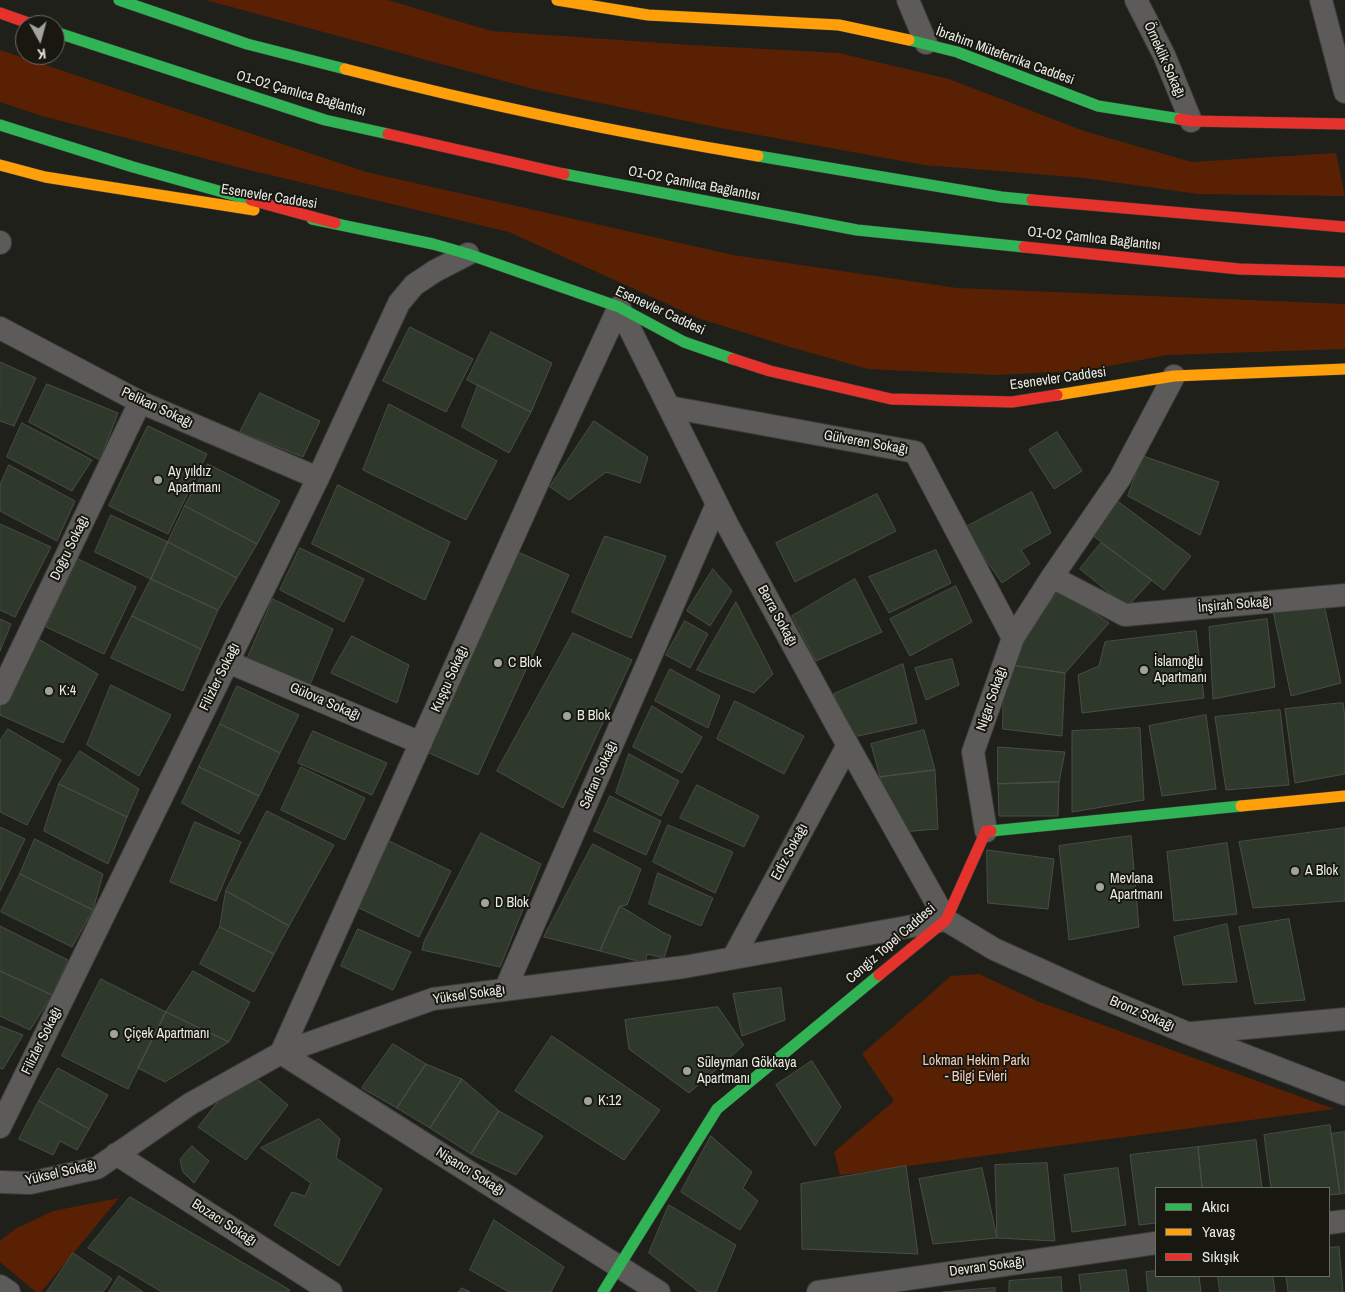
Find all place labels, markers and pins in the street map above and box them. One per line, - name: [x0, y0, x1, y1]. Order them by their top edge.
- place label: Ay yıldız Apartmanı: [168, 464, 221, 497]
- marker: Ay yıldız Apartmanı: [152, 474, 164, 486]
- place label: İslamoğlu Apartmanı: [1154, 654, 1207, 686]
- place label: C Blok: [508, 655, 542, 671]
- marker: C Blok: [492, 657, 504, 669]
- marker: İslamoğlu Apartmanı: [1138, 664, 1150, 676]
- place label: K:4: [59, 683, 76, 699]
- marker: K:4: [43, 685, 55, 697]
- place label: B Blok: [577, 708, 610, 724]
- marker: B Blok: [561, 710, 573, 722]
- place label: A Blok: [1305, 863, 1338, 879]
- marker: A Blok: [1289, 865, 1301, 877]
- place label: Mevlana Apartmanı: [1110, 871, 1163, 904]
- marker: Mevlana Apartmanı: [1094, 881, 1106, 893]
- place label: D Blok: [495, 895, 529, 911]
- marker: D Blok: [479, 897, 491, 909]
- place label: Çiçek Apartmanı: [124, 1026, 209, 1042]
- marker: Çiçek Apartmanı: [108, 1028, 120, 1040]
- place label: Süleyman Gökkaya Apartmanı: [697, 1055, 797, 1088]
- marker: Süleyman Gökkaya Apartmanı: [681, 1065, 693, 1077]
- place label: K:12: [598, 1093, 622, 1109]
- marker: K:12: [582, 1095, 594, 1107]

